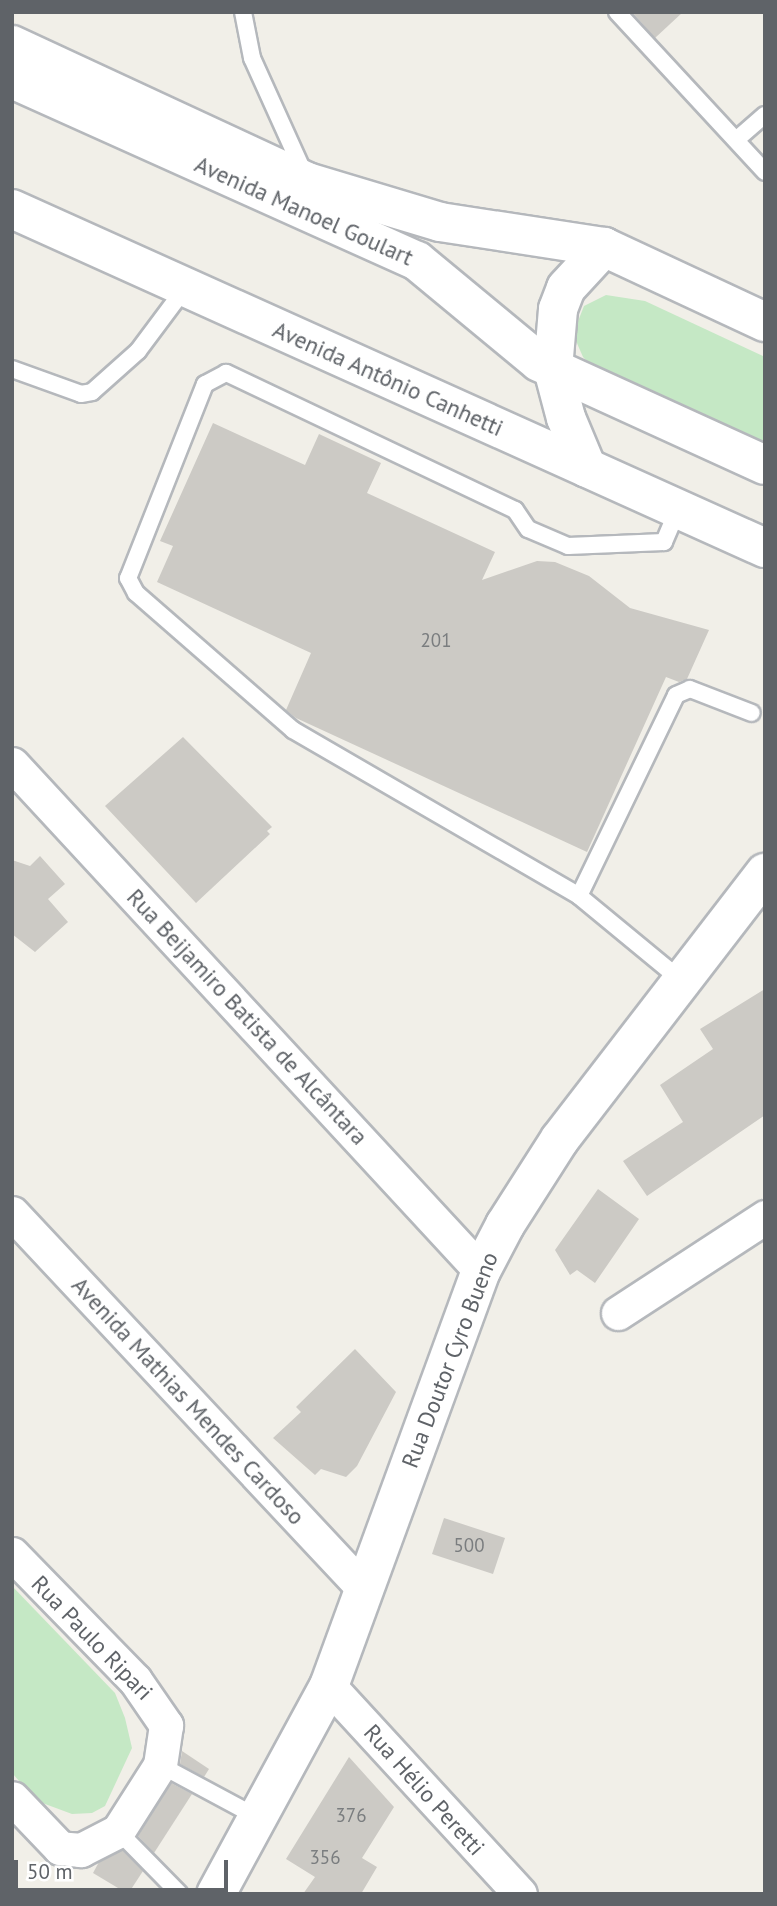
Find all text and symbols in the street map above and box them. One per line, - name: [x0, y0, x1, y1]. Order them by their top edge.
- street label: Avenida Manoel Goulart: [191, 150, 417, 272]
- street label: Avenida Antônio Canhetti: [268, 316, 508, 442]
- house number: 201: [420, 630, 452, 652]
- street label: Rua Beijamiro Batista de Alcântara: [121, 883, 373, 1151]
- street label: Rua Doutor Cyro Bueno: [396, 1248, 504, 1472]
- street label: Avenida Mathias Mendes Cardoso: [66, 1272, 310, 1530]
- house number: 500: [453, 1535, 485, 1557]
- street label: Rua Paulo Ripari: [26, 1570, 158, 1706]
- street label: Rua Hélio Peretti: [358, 1719, 490, 1861]
- house number: 376: [335, 1805, 367, 1827]
- scale bar: [18, 1846, 231, 1890]
- house number: 356: [309, 1847, 341, 1869]
- text: 50 m: [27, 1858, 73, 1885]

